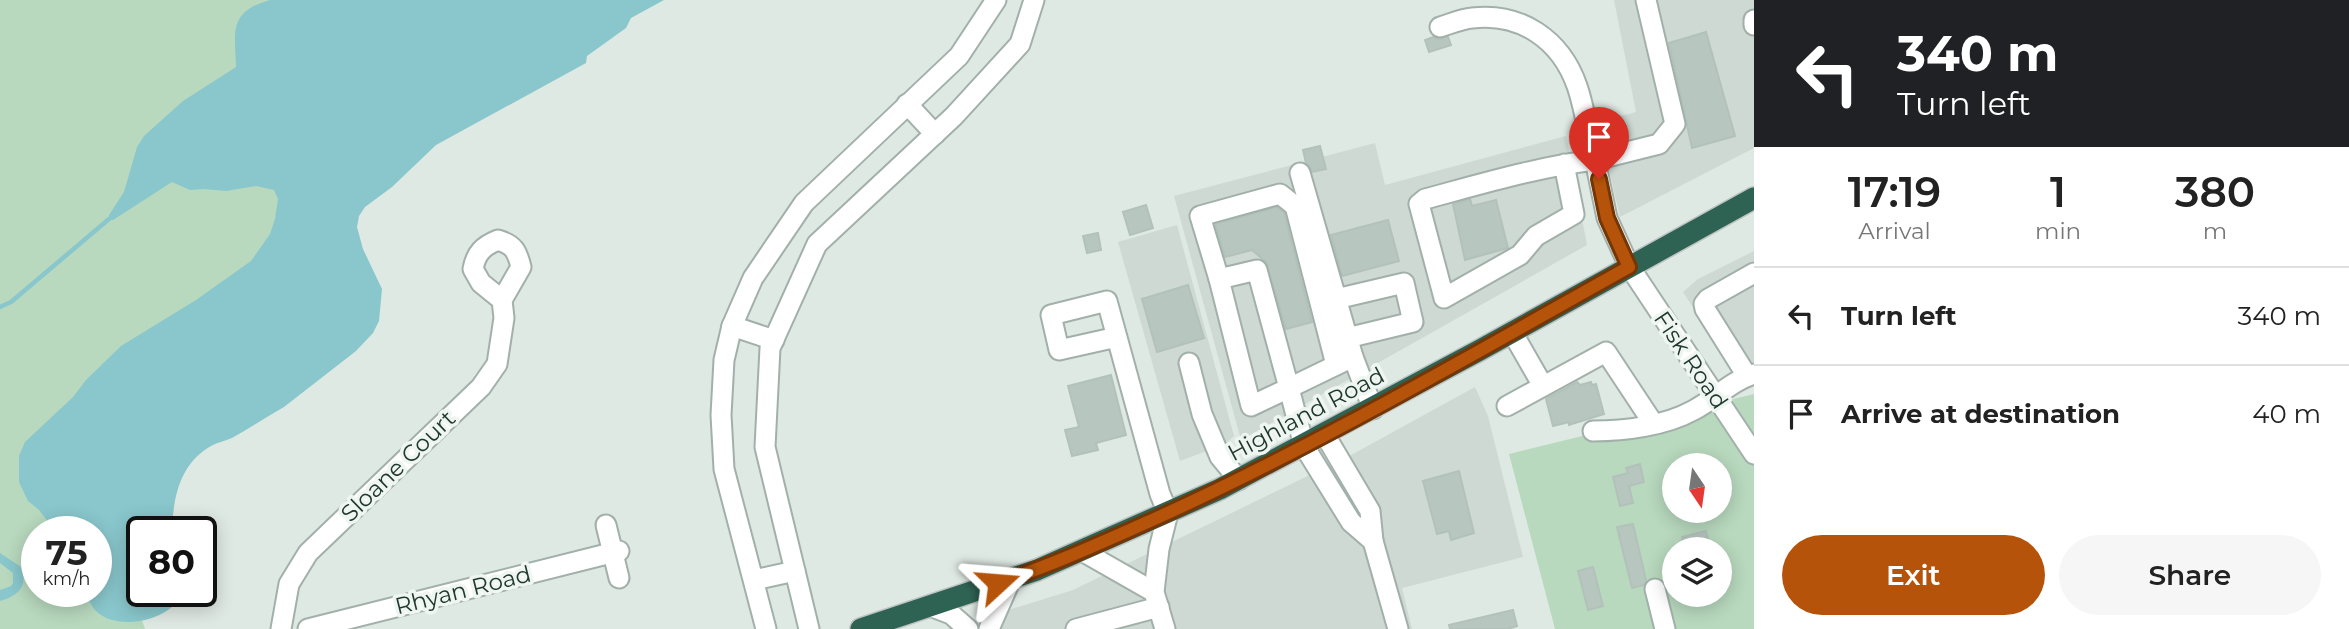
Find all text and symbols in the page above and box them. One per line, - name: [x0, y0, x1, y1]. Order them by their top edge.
- text: 340 m: [1897, 24, 2058, 83]
- icon: left: [1782, 28, 1873, 119]
- text: Turn left: [1897, 84, 2031, 123]
- pin: [1569, 107, 1629, 179]
- icon: arrive: [1580, 118, 1618, 156]
- text: 17:19: [1848, 166, 1941, 218]
- text: 1: [2050, 166, 2066, 218]
- text: 380: [2175, 166, 2255, 218]
- text: Arrival: [1858, 217, 1931, 245]
- text: min: [2035, 217, 2081, 245]
- text: m: [2203, 217, 2227, 245]
- icon: left: [1782, 297, 1820, 335]
- text: Turn left: [1841, 300, 1957, 332]
- text: 340 m: [2238, 300, 2321, 332]
- street label: Fisk Road: [1648, 306, 1734, 414]
- street label: Highland Road: [1223, 361, 1389, 467]
- icon: arrive: [1782, 395, 1820, 433]
- text: Arrive at destination: [1841, 398, 2120, 430]
- text: 40 m: [2252, 398, 2321, 430]
- street label: Sloane Court: [335, 404, 461, 528]
- north arrow: [1662, 453, 1732, 523]
- map controls: [1662, 453, 1732, 607]
- speed limit sign: 80: [126, 516, 217, 607]
- text: 75: [46, 531, 87, 574]
- button: Exit: [1782, 535, 2045, 615]
- button: Share: [2059, 535, 2321, 615]
- button: layers: [1662, 537, 1732, 607]
- position arrow: [961, 546, 1035, 620]
- street label: Rhyan Road: [392, 560, 534, 620]
- text: km/h: [42, 568, 91, 590]

